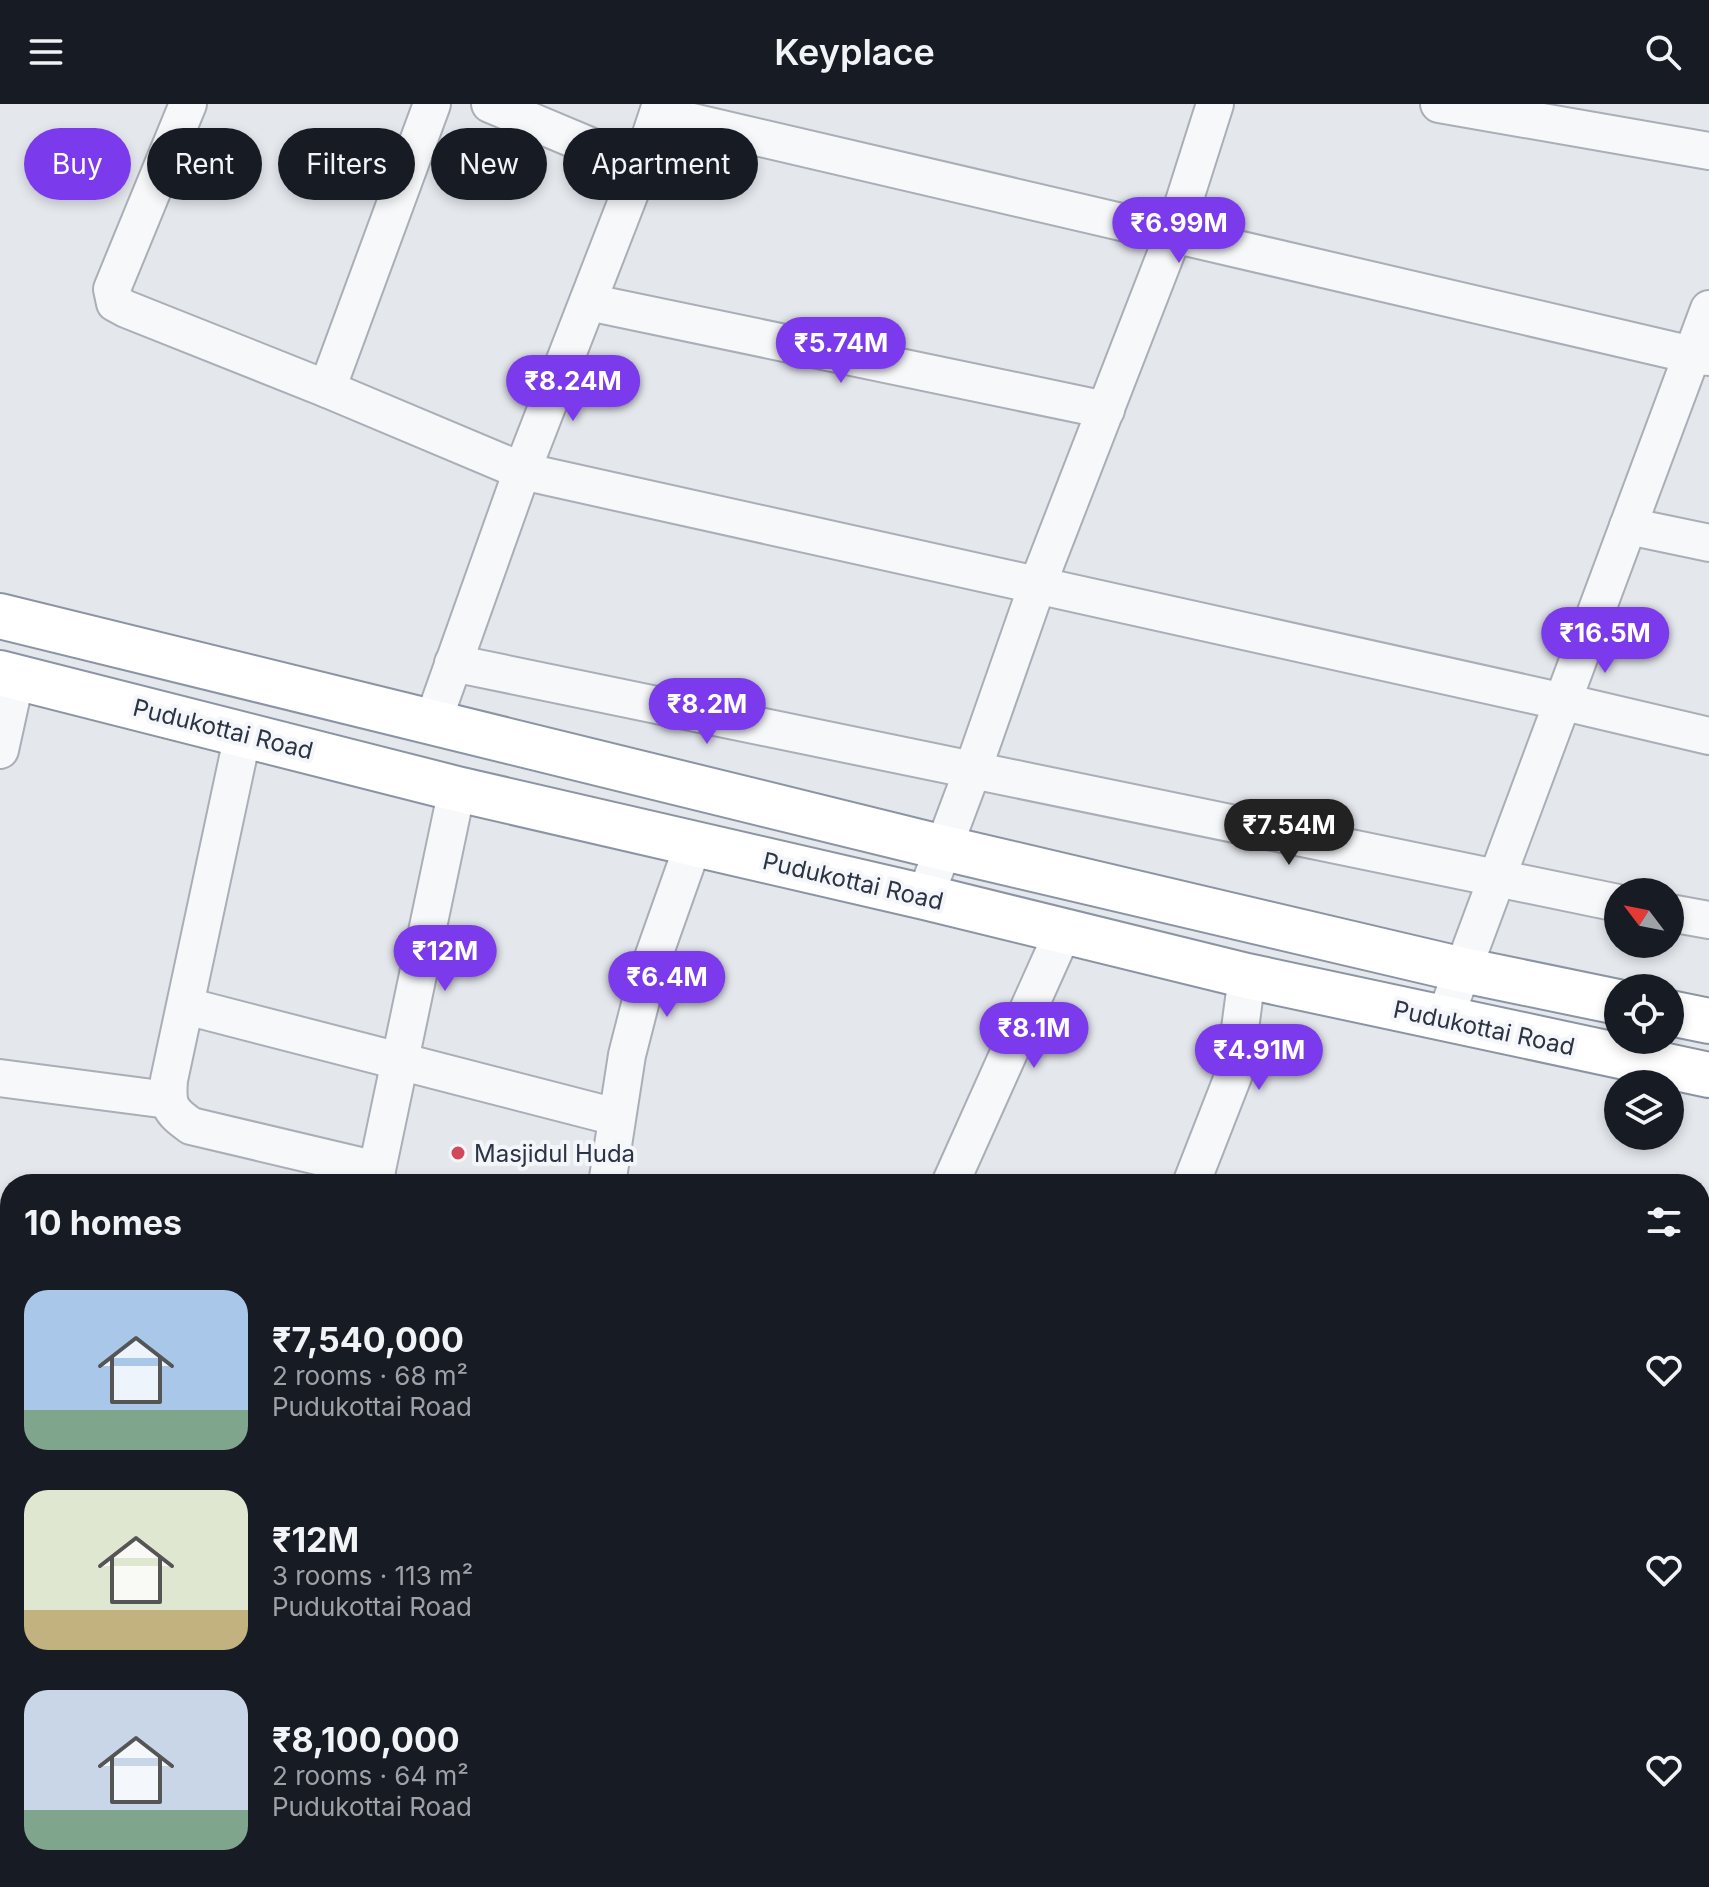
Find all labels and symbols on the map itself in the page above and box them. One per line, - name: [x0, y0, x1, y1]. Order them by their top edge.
- pin: ₹6.99M: [1114, 197, 1244, 265]
- pin: ₹5.74M: [776, 317, 906, 385]
- pin: ₹8.24M: [508, 355, 638, 423]
- pin: ₹16.5M: [1540, 607, 1670, 675]
- pin: ₹8.2M: [651, 678, 763, 746]
- street label: Pudukottai Road: [130, 693, 316, 765]
- pin: ₹7.54M: [1224, 799, 1354, 867]
- street label: Pudukottai Road: [760, 846, 946, 916]
- north arrow: [1604, 878, 1684, 958]
- pin: ₹12M: [398, 925, 492, 993]
- pin: ₹6.4M: [611, 951, 723, 1019]
- street label: Pudukottai Road: [1391, 995, 1577, 1061]
- pin: ₹8.1M: [978, 1002, 1090, 1070]
- pin: ₹4.91M: [1194, 1024, 1324, 1092]
- place label: Masjidul Huda: [474, 1139, 635, 1168]
- marker: Masjidul Huda: [449, 1144, 467, 1162]

